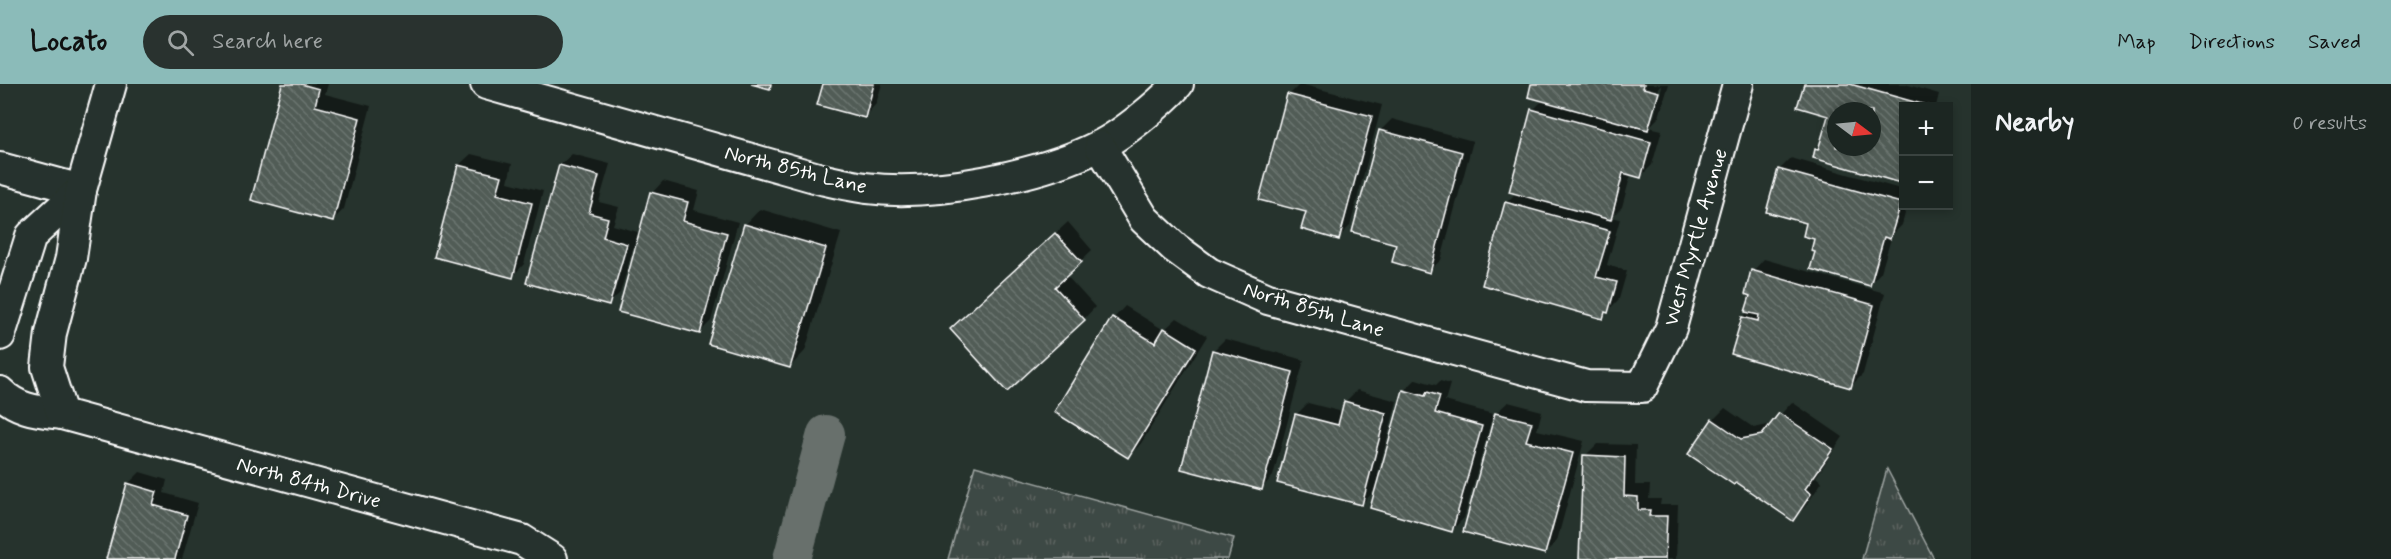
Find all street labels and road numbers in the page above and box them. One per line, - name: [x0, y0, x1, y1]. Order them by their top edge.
- street label: North 85th Lane: [722, 139, 870, 201]
- street label: West Myrtle Avenue: [1657, 145, 1735, 329]
- street label: North 85th Lane: [1240, 275, 1388, 345]
- street label: North 84th Drive: [233, 450, 384, 516]

